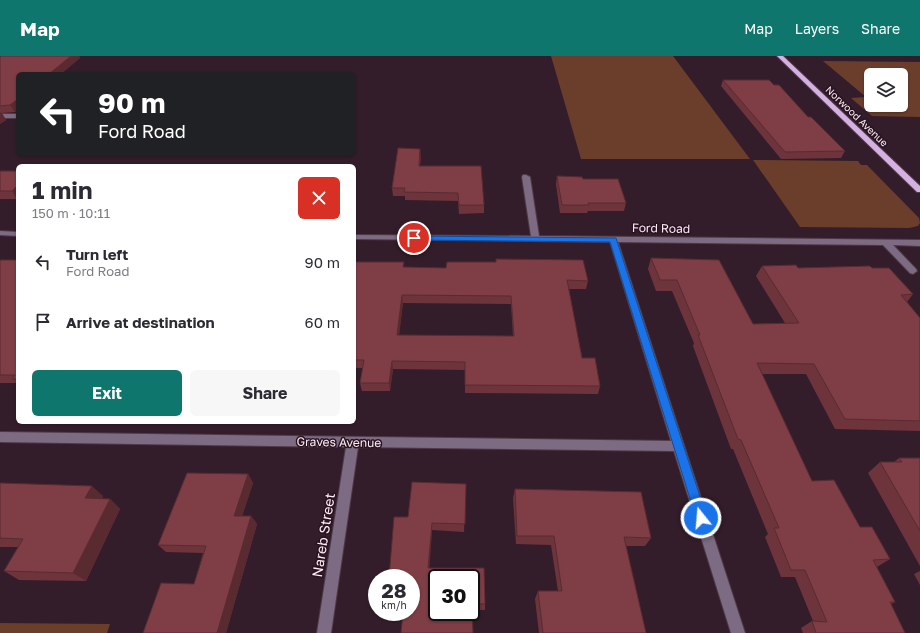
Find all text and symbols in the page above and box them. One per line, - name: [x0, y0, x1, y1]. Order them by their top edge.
- text: Map: [20, 17, 60, 40]
- text: Map: [744, 20, 773, 37]
- text: Layers: [795, 20, 839, 37]
- text: Share: [861, 20, 900, 37]
- map controls: [864, 68, 908, 112]
- button: layers: [864, 68, 908, 112]
- street label: Norwood Avenue: [823, 83, 891, 149]
- text: 90 m: [98, 86, 165, 119]
- icon: left: [32, 88, 84, 140]
- text: Ford Road: [98, 120, 186, 142]
- text: 1 min: [32, 175, 92, 204]
- button: close: [298, 177, 340, 219]
- text: 150 m · 10:11: [32, 205, 110, 221]
- street label: Ford Road: [632, 220, 690, 236]
- pin: [397, 221, 431, 255]
- icon: arrive: [403, 227, 425, 249]
- text: Turn left: [66, 245, 128, 263]
- icon: left: [32, 251, 54, 273]
- text: 90 m: [305, 253, 340, 271]
- text: Ford Road: [66, 263, 129, 279]
- icon: arrive: [32, 311, 54, 333]
- text: Arrive at destination: [66, 313, 215, 331]
- text: 60 m: [305, 313, 340, 331]
- button: Exit: [32, 370, 182, 416]
- button: Share: [190, 370, 340, 416]
- street label: Graves Avenue: [297, 434, 382, 450]
- street label: Nareb Street: [308, 491, 338, 579]
- position arrow: [680, 497, 722, 539]
- speed limit sign: 30: [428, 569, 480, 621]
- text: 28: [381, 578, 406, 602]
- text: km/h: [381, 599, 407, 611]

